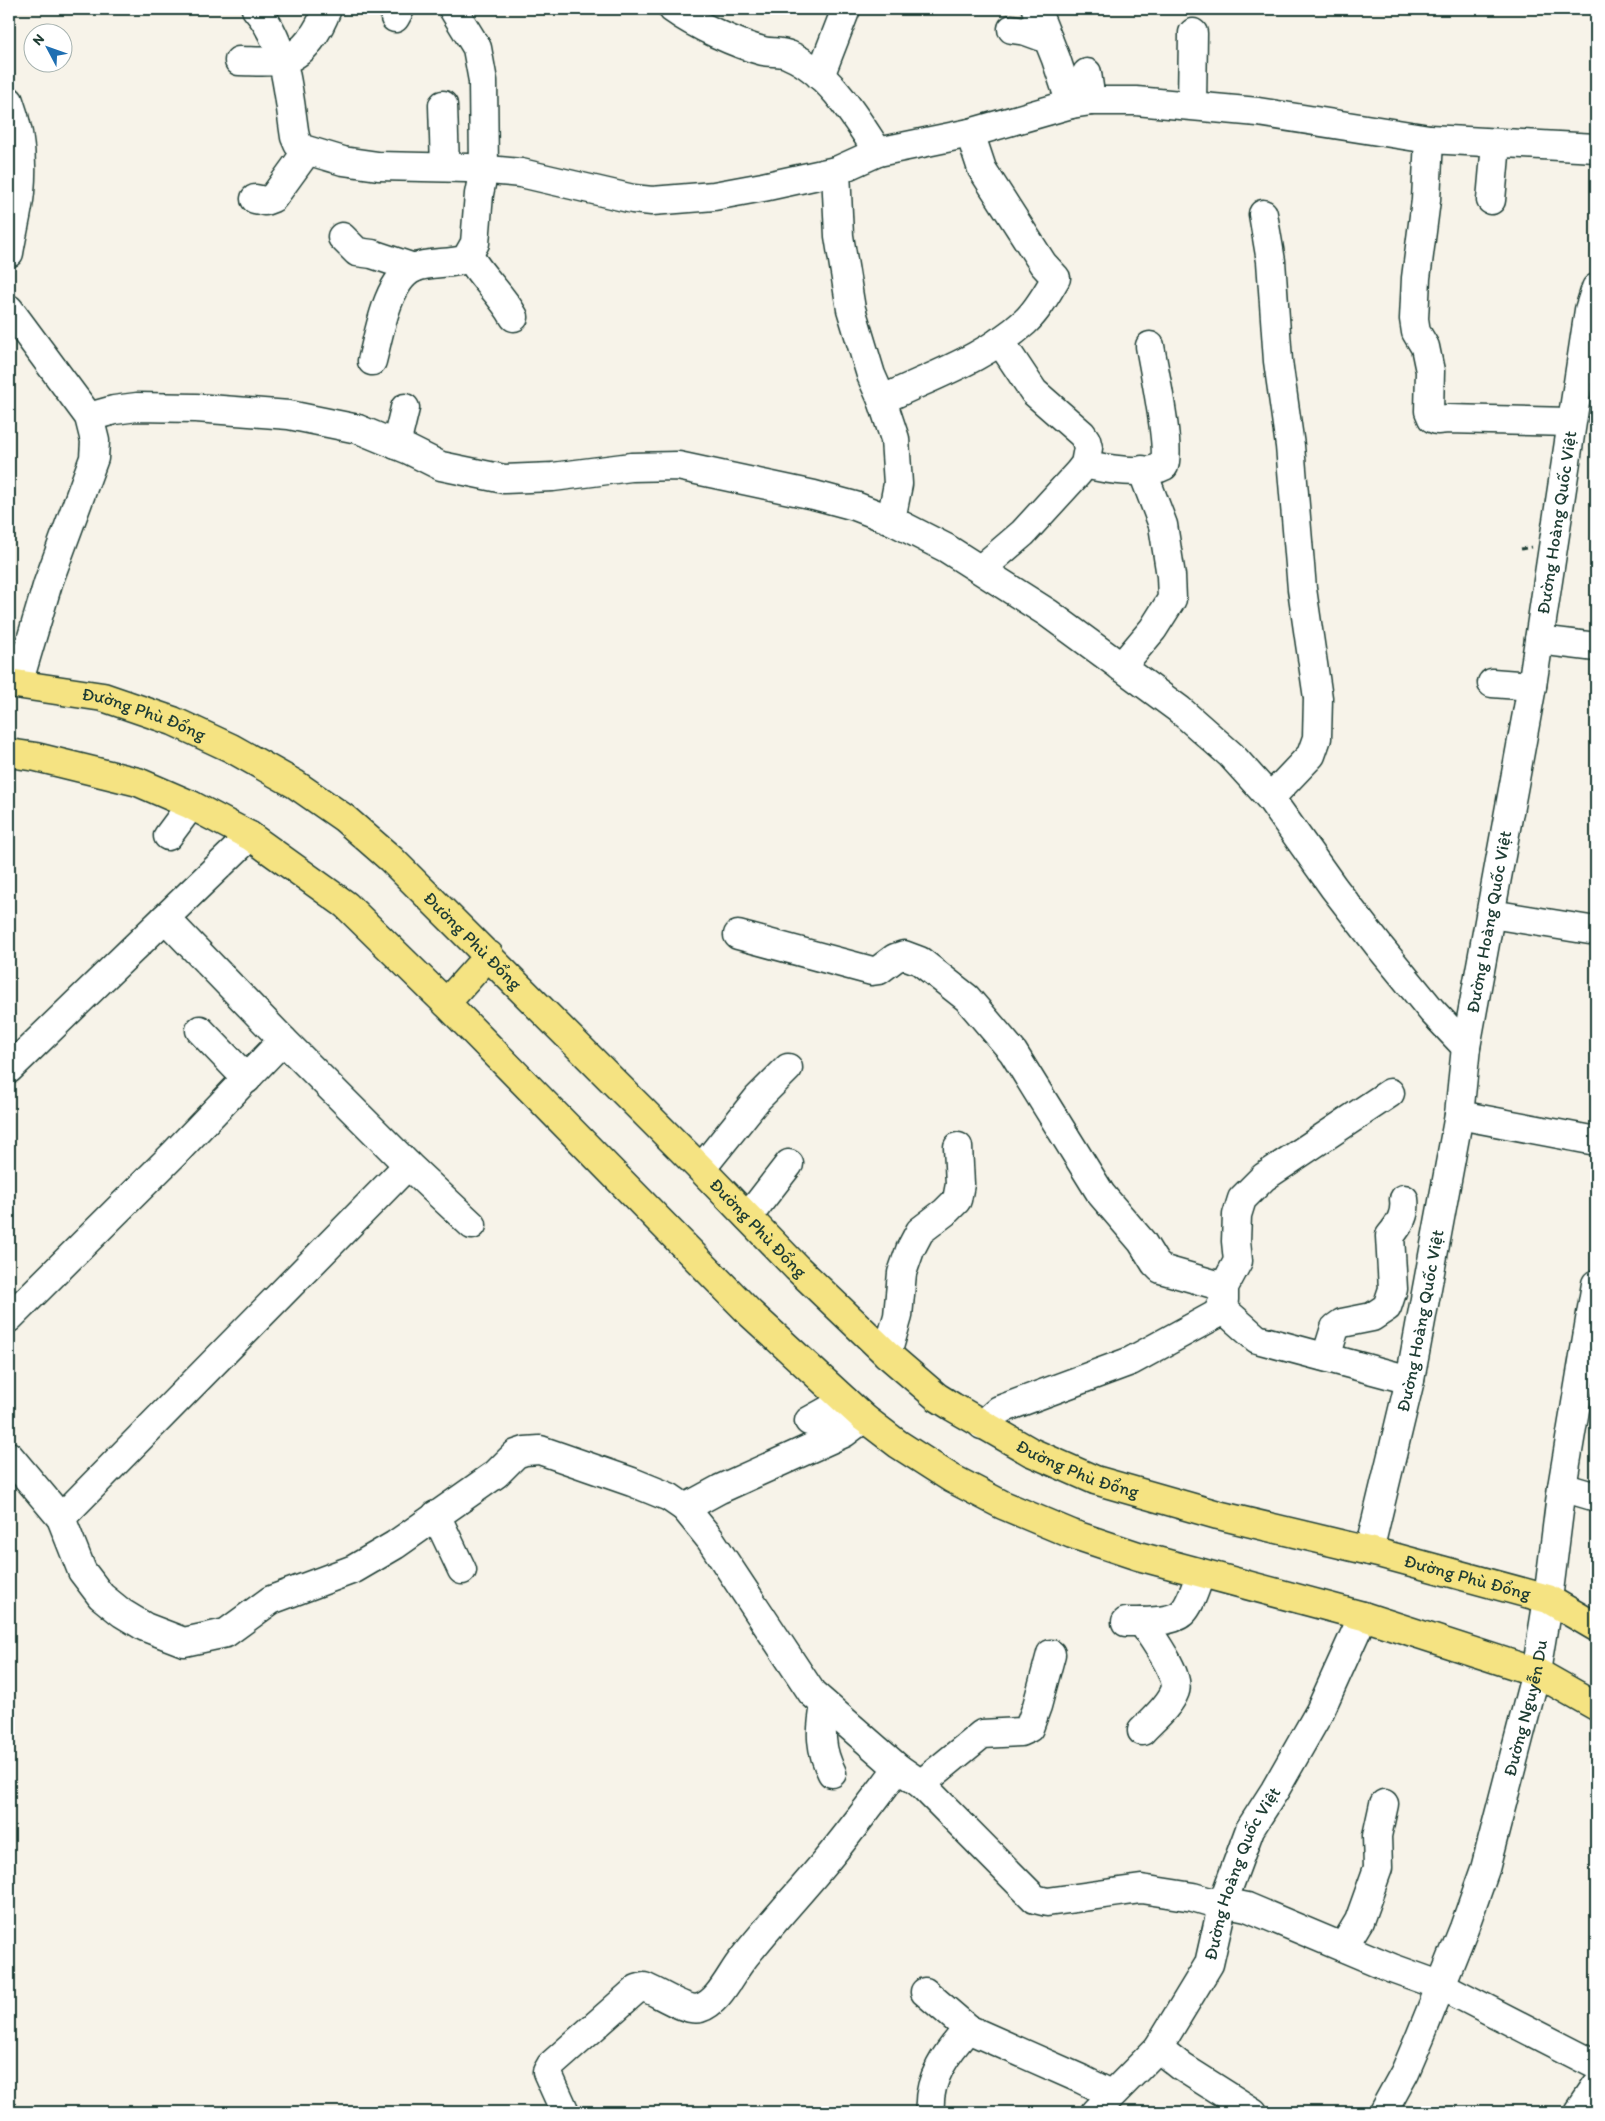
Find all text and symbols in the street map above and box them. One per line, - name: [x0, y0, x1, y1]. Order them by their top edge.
- north arrow: [22, 22, 72, 72]
- text: N: [29, 31, 48, 49]
- street label: Đường Hoàng Quốc Việt: [1532, 429, 1582, 616]
- street label: Đường Phù Đổng: [80, 683, 210, 746]
- street label: Đường Hoàng Quốc Việt: [1461, 828, 1516, 1015]
- street label: Đường Phù Đổng: [419, 887, 527, 995]
- street label: Đường Phù Đổng: [705, 1174, 812, 1283]
- street label: Đường Hoàng Quốc Việt: [1392, 1228, 1449, 1414]
- street label: Đường Phù Đổng: [1012, 1435, 1142, 1503]
- street label: Đường Phù Đổng: [1402, 1550, 1534, 1605]
- street label: Đường Nguyễn Du: [1498, 1638, 1552, 1779]
- street label: Đường Hoàng Quốc Việt: [1199, 1782, 1285, 1962]

